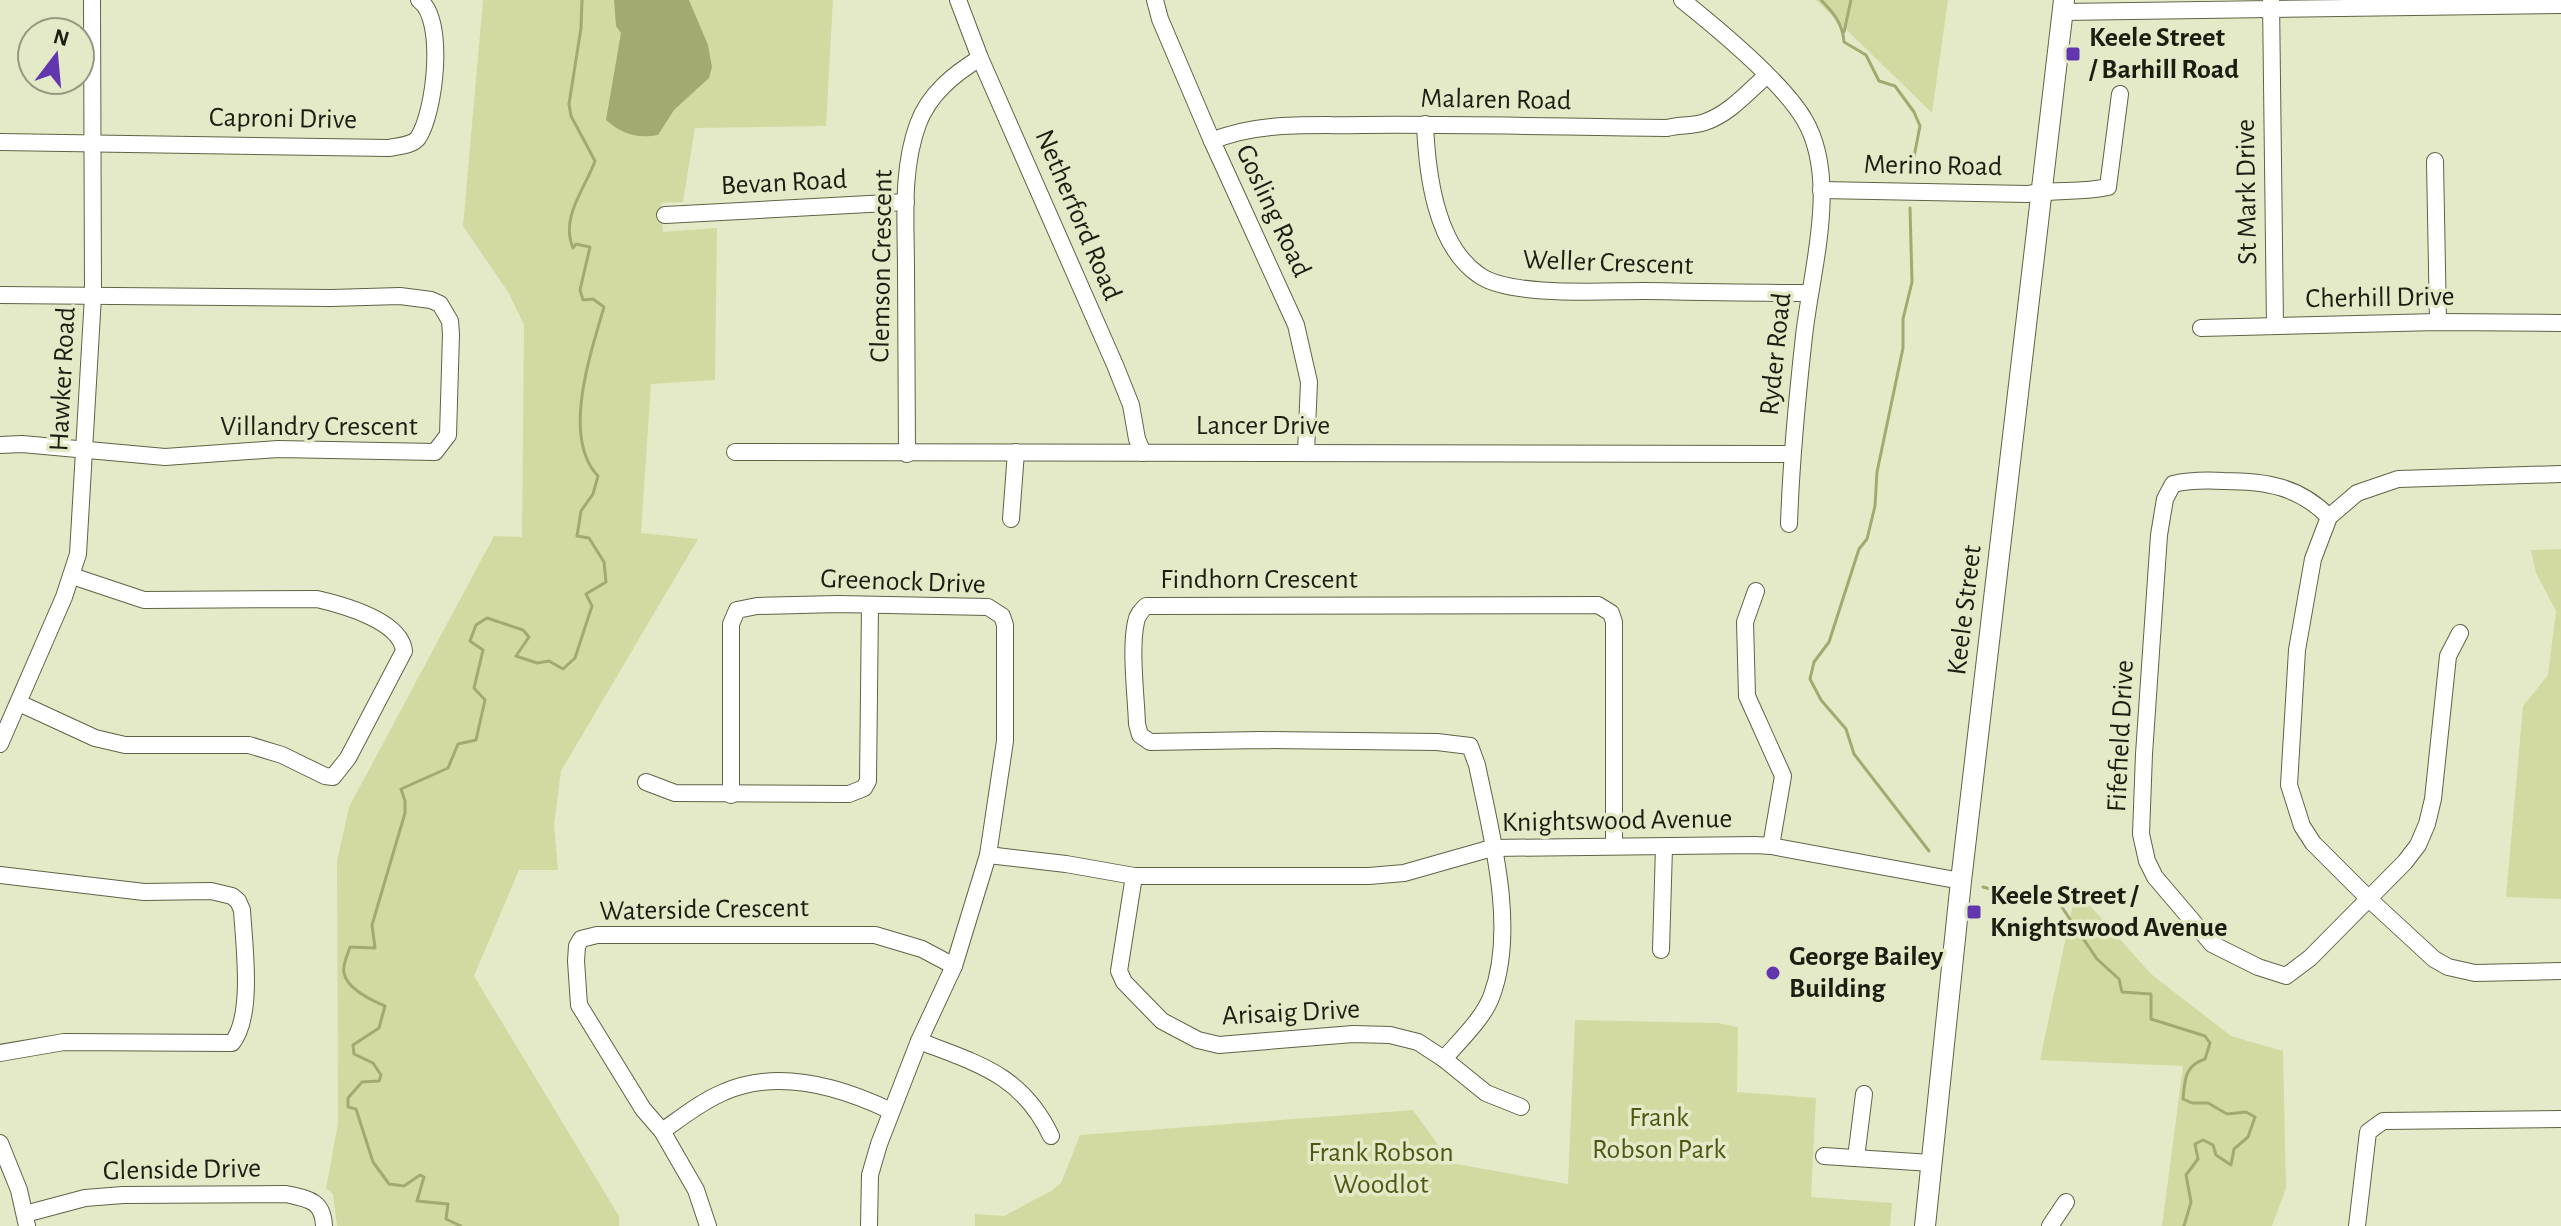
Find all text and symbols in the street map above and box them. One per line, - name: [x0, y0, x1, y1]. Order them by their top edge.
- north arrow: [16, 16, 96, 96]
- place label: Keele Street / Barhill Road: [2088, 24, 2239, 84]
- text: N: [51, 25, 72, 50]
- marker: Keele Street / Barhill Road: [2064, 45, 2082, 63]
- street label: Malaren Road: [1420, 85, 1572, 115]
- street label: Caproni Drive: [209, 104, 357, 134]
- street label: St Mark Drive: [2232, 119, 2262, 265]
- street label: Netherford Road: [1030, 126, 1126, 304]
- street label: Gosling Road: [1230, 141, 1316, 281]
- street label: Merino Road: [1863, 151, 2003, 181]
- street label: Bevan Road: [720, 166, 848, 200]
- street label: Clemson Crescent: [866, 169, 898, 363]
- street label: Weller Crescent: [1522, 246, 1694, 280]
- street label: Cherhill Drive: [2305, 283, 2455, 313]
- street label: Ryder Road: [1756, 291, 1796, 417]
- street label: Hawker Road: [45, 306, 81, 452]
- street label: Lancer Drive: [1196, 412, 1330, 440]
- street label: Villandry Crescent: [220, 413, 418, 441]
- street label: Keele Street: [1943, 543, 1987, 677]
- street label: Greenock Drive: [820, 565, 986, 599]
- street label: Findhorn Crescent: [1160, 566, 1358, 594]
- street label: Fifefield Drive: [2103, 659, 2139, 813]
- street label: Knightswood Avenue: [1502, 805, 1732, 837]
- place label: Keele Street / Knightswood Avenue: [1990, 882, 2227, 942]
- street label: Waterside Crescent: [599, 894, 809, 926]
- marker: Keele Street / Knightswood Avenue: [1965, 903, 1983, 921]
- place label: George Bailey Building: [1789, 943, 1944, 1003]
- marker: George Bailey Building: [1764, 964, 1782, 982]
- street label: Arisaig Drive: [1221, 995, 1361, 1031]
- park label: Frank Robson Park: [1592, 1104, 1726, 1164]
- park label: Frank Robson Woodlot: [1308, 1139, 1454, 1199]
- street label: Glenside Drive: [103, 1155, 261, 1185]

